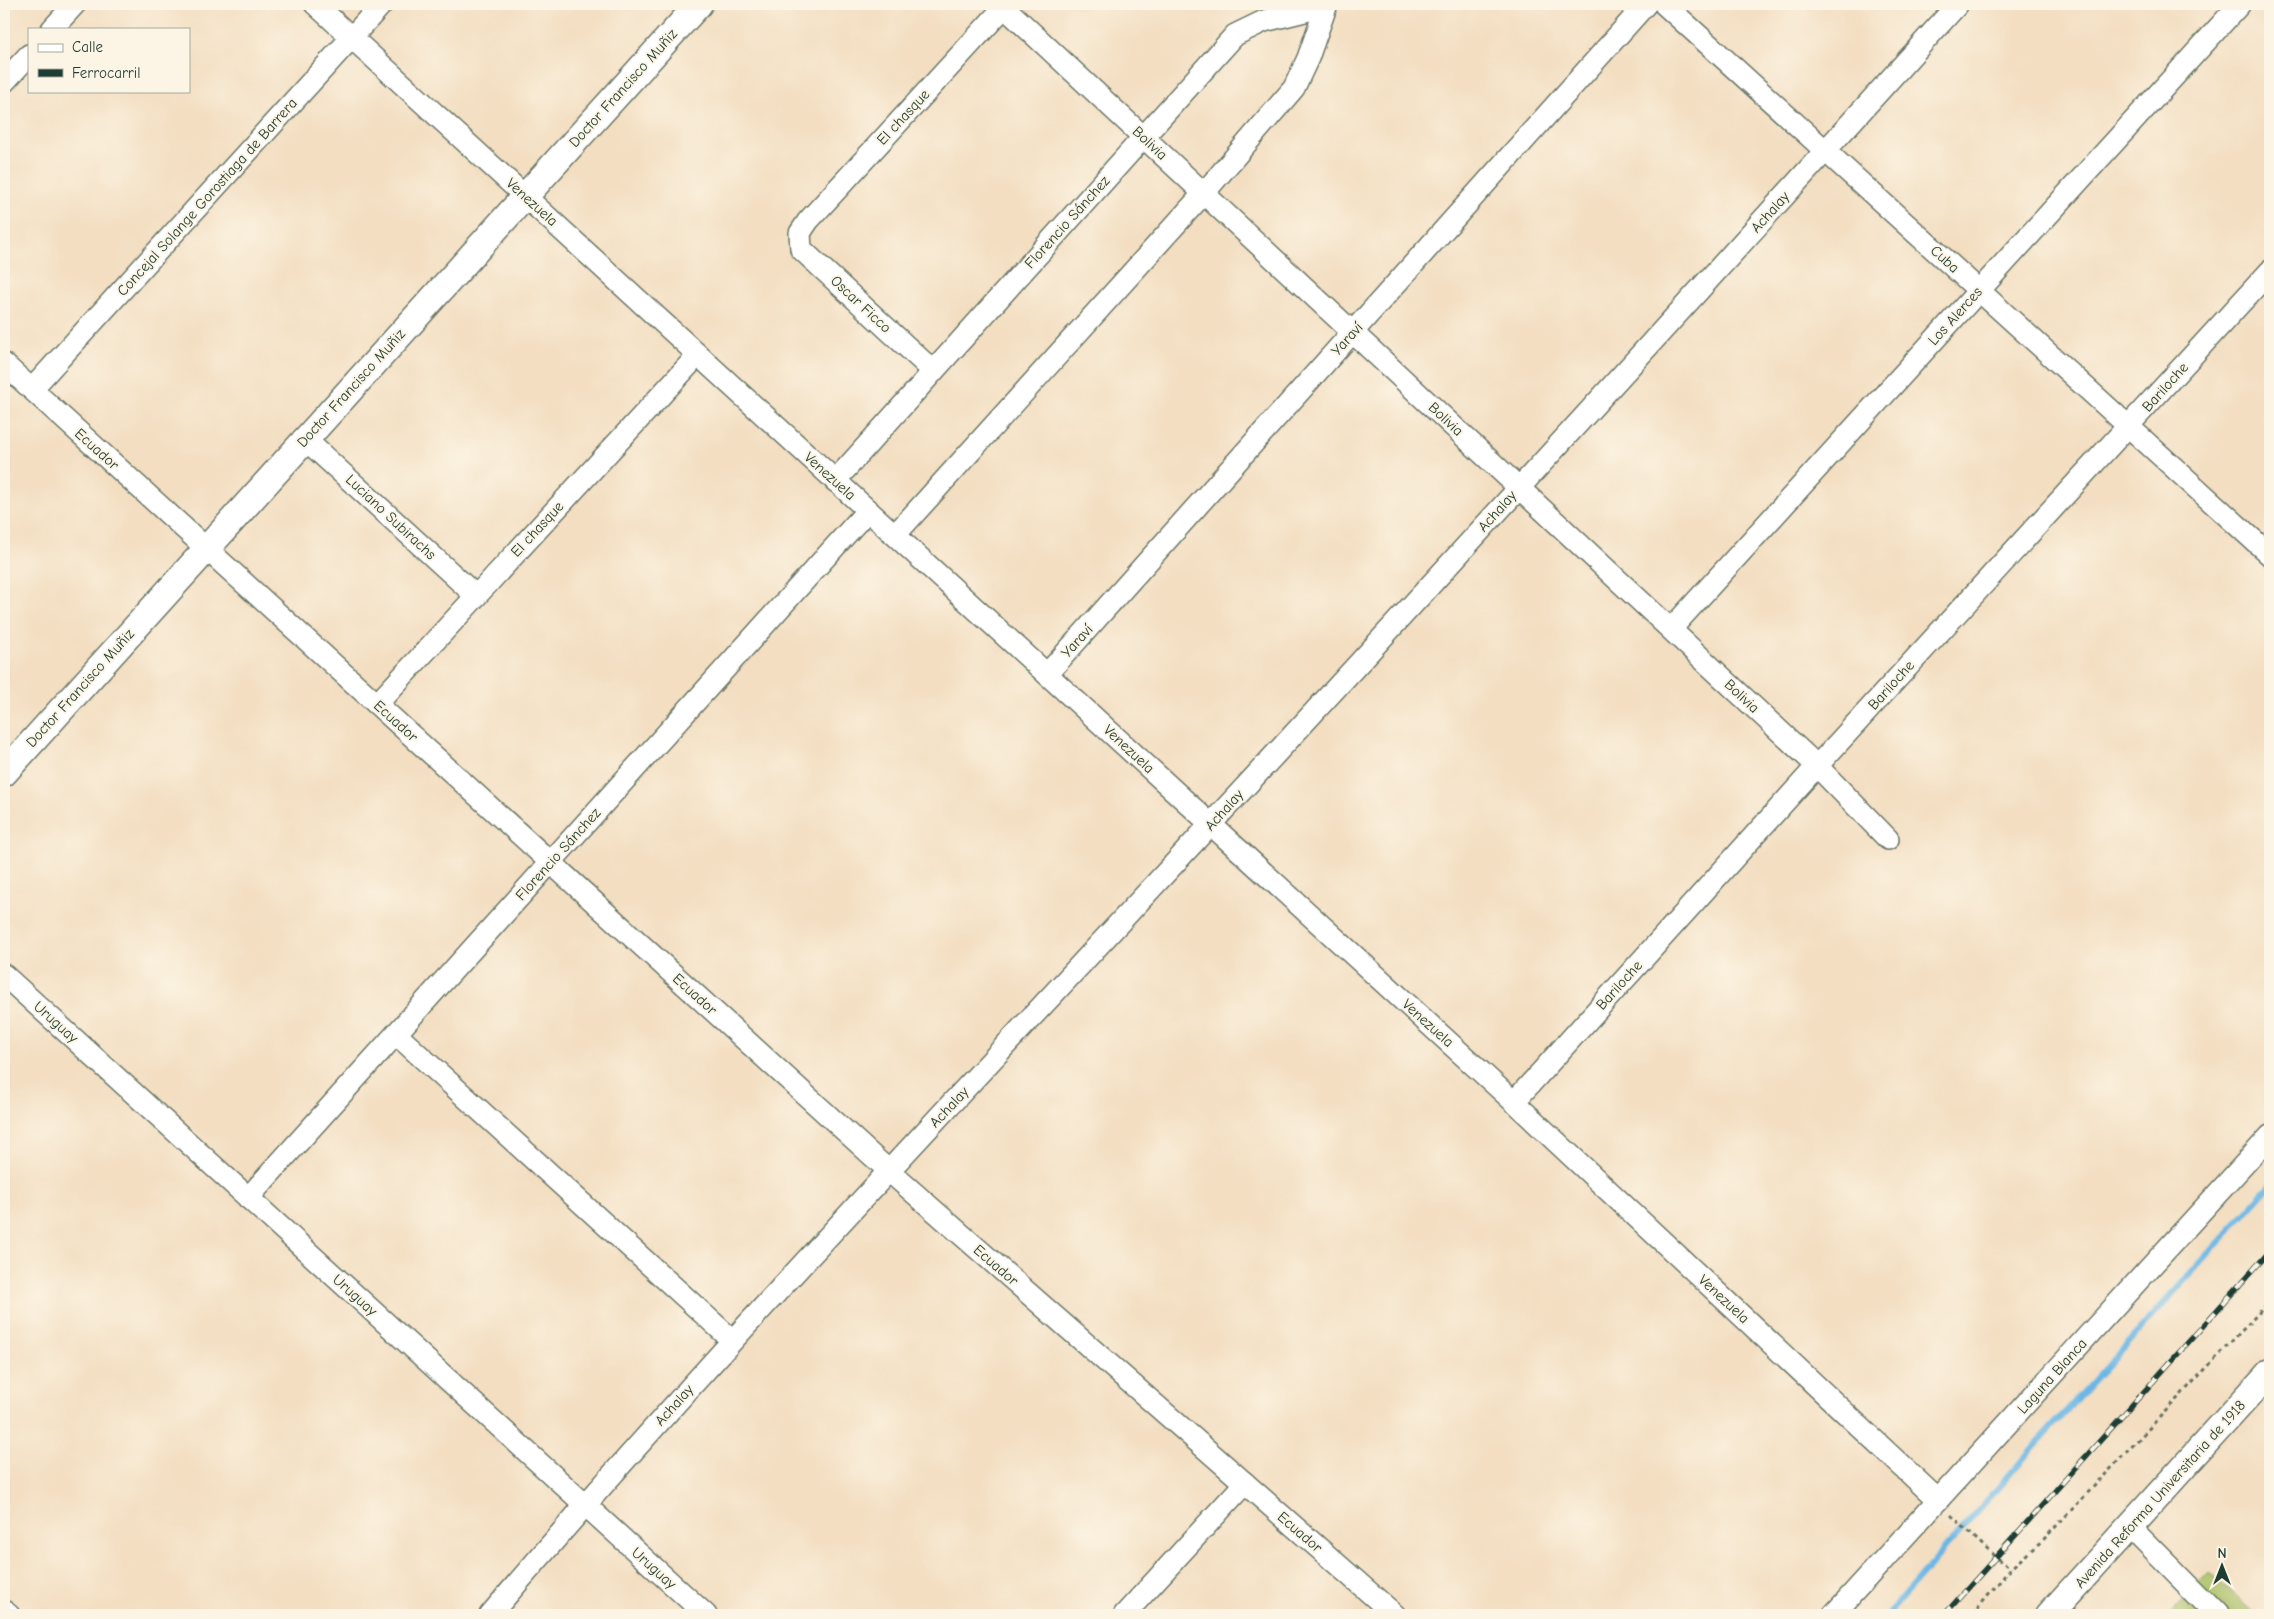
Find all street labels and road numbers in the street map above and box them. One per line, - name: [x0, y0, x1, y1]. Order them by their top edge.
- street label: Doctor Francisco Muñiz: [565, 25, 681, 151]
- street label: El chasque: [873, 85, 934, 149]
- street label: Concejal Solange Gorostiaga de Barrera: [113, 94, 301, 300]
- street label: Bolivia: [1129, 122, 1171, 164]
- street label: Florencio Sánchez: [1021, 172, 1114, 272]
- street label: Venezuela: [502, 174, 562, 230]
- street label: Achalay: [1747, 187, 1793, 236]
- street label: Cuba: [1927, 241, 1963, 277]
- street label: Oscar Ficco: [827, 271, 895, 337]
- street label: Los Alerces: [1924, 283, 1986, 349]
- street label: Yaraví: [1327, 318, 1367, 359]
- street label: Doctor Francisco Muñiz: [293, 325, 409, 451]
- street label: Bariloche: [2138, 358, 2192, 415]
- street label: Bolivia: [1425, 398, 1467, 440]
- street label: Ecuador: [71, 424, 123, 474]
- street label: Venezuela: [800, 448, 860, 504]
- street label: Luciano Subirachs: [342, 471, 440, 563]
- street label: Achalay: [1474, 486, 1520, 535]
- street label: El chasque: [507, 497, 568, 561]
- street label: Yaraví: [1057, 620, 1097, 661]
- street label: Doctor Francisco Muñiz: [22, 625, 138, 751]
- street label: Bariloche: [1864, 656, 1918, 713]
- street label: Bolivia: [1721, 675, 1763, 717]
- street label: Ecuador: [370, 696, 422, 746]
- street label: Venezuela: [1100, 721, 1158, 777]
- street label: Achalay: [1201, 785, 1247, 834]
- street label: Florencio Sánchez: [512, 804, 605, 904]
- street label: Bariloche: [1592, 956, 1646, 1013]
- street label: Ecuador: [669, 969, 721, 1019]
- street label: Venezuela: [1398, 995, 1458, 1051]
- street label: Uruguay: [30, 997, 82, 1047]
- street label: Achalay: [926, 1083, 973, 1131]
- street label: Ecuador: [970, 1241, 1022, 1289]
- street label: Uruguay: [329, 1270, 381, 1320]
- street label: Venezuela: [1695, 1271, 1753, 1327]
- street label: Laguna Blanca: [2013, 1335, 2091, 1417]
- street label: Achalay: [651, 1380, 697, 1429]
- street label: Avenida Reforma Universitaria de 1918: [2071, 1396, 2249, 1592]
- street label: Ecuador: [1274, 1508, 1326, 1556]
- street label: Uruguay: [628, 1543, 680, 1593]

